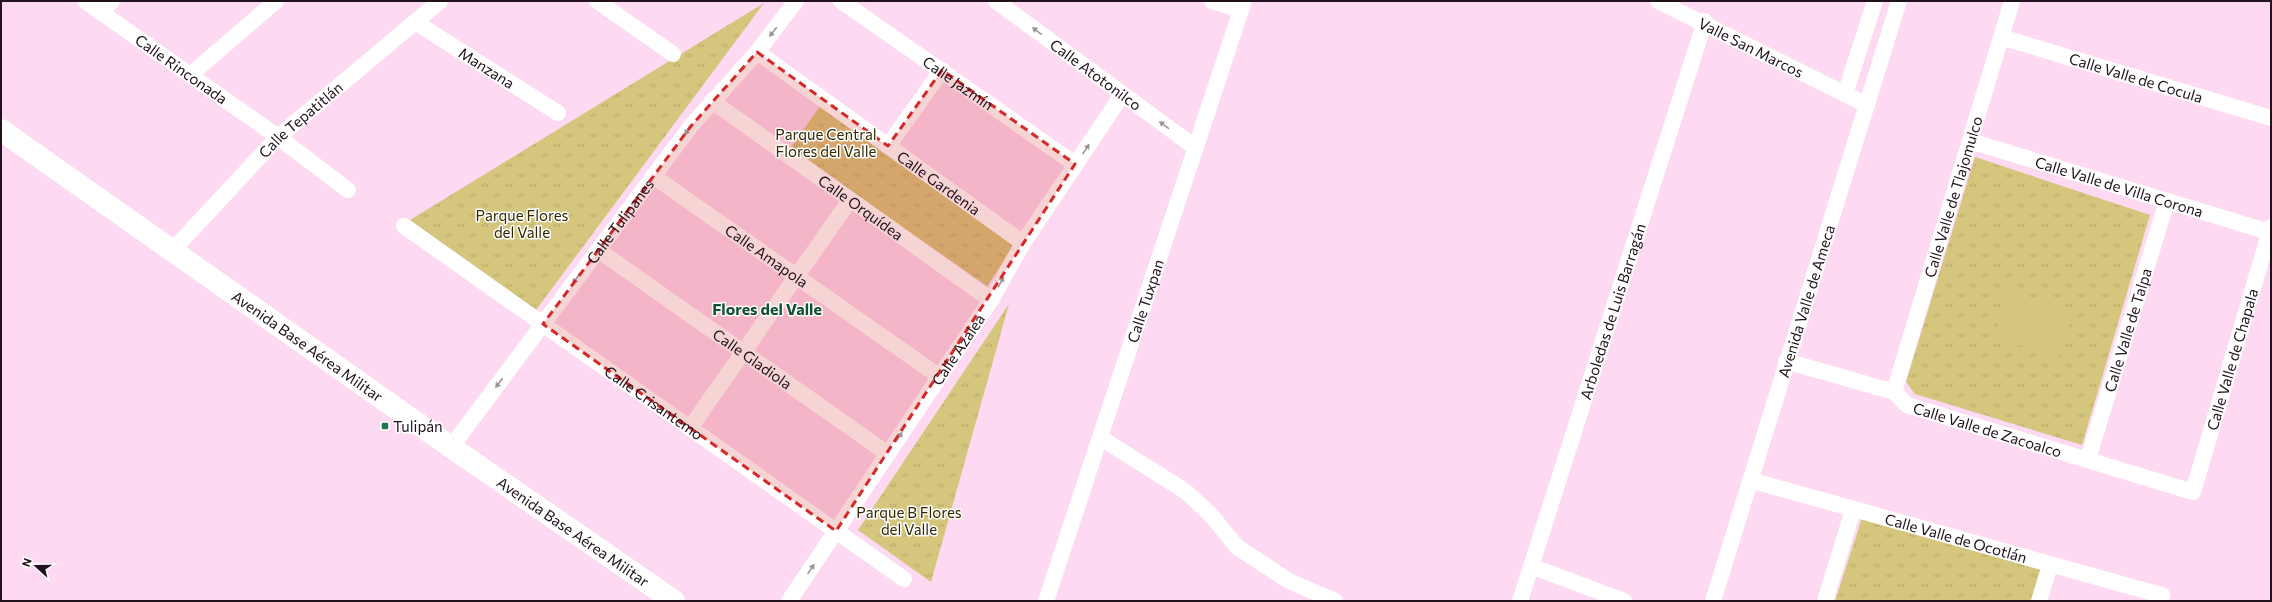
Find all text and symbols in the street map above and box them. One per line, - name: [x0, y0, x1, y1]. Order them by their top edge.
- street label: Valle San Marcos: [1696, 14, 1807, 81]
- one-way arrow: [768, 26, 777, 37]
- one-way arrow: [1032, 28, 1042, 36]
- street label: Calle Rinconada: [132, 30, 231, 108]
- street label: Calle Atotonilco: [1047, 35, 1145, 114]
- street label: Manzana: [456, 43, 518, 92]
- street label: Calle Valle de Cocula: [2067, 49, 2205, 106]
- street label: Calle Jazmín: [920, 52, 997, 114]
- street label: Calle Tepatitlán: [255, 78, 346, 161]
- street label: Calle Valle de Tlajomulco: [1920, 114, 1986, 280]
- one-way arrow: [1159, 122, 1169, 130]
- one-way arrow: [684, 125, 692, 136]
- park label: Parque Central Flores del Valle: [775, 125, 877, 160]
- one-way arrow: [1082, 143, 1090, 154]
- street label: Calle Gardenia: [894, 147, 984, 219]
- street label: Calle Valle de Villa Corona: [2033, 152, 2205, 220]
- street label: Calle Orquídea: [815, 171, 907, 244]
- street label: Calle Tulipanes: [582, 175, 657, 267]
- park label: Parque Flores del Valle: [476, 206, 569, 241]
- street label: Calle Amapola: [722, 220, 812, 291]
- street label: Arboledas de Luis Barragán: [1576, 221, 1649, 402]
- street label: Avenida Valle de Ameca: [1774, 223, 1838, 380]
- street label: Calle Tuxpan: [1123, 257, 1167, 345]
- street label: Calle Valle de Talpa: [2100, 266, 2155, 394]
- one-way arrow: [572, 274, 581, 285]
- one-way arrow: [998, 276, 1005, 288]
- street label: Calle Valle de Chapala: [2203, 286, 2261, 432]
- street label: Avenida Base Aérea Militar: [229, 287, 387, 405]
- district label: Flores del Valle: [712, 299, 822, 318]
- street label: Calle Azalea: [928, 310, 988, 388]
- street label: Calle Gladiola: [710, 325, 796, 393]
- street label: Calle Crisantemo: [601, 362, 707, 443]
- one-way arrow: [494, 378, 503, 389]
- street label: Calle Valle de Zacoalco: [1911, 398, 2064, 461]
- place label: Tulipán: [393, 417, 443, 435]
- marker: Tulipán: [380, 421, 390, 431]
- one-way arrow: [895, 432, 903, 443]
- street label: Avenida Base Aérea Militar: [494, 473, 653, 590]
- park label: Parque B Flores del Valle: [856, 503, 962, 538]
- street label: Calle Valle de Ocotlán: [1883, 509, 2029, 566]
- north arrow: [16, 546, 56, 586]
- text: N: [19, 556, 34, 568]
- one-way arrow: [807, 563, 815, 574]

